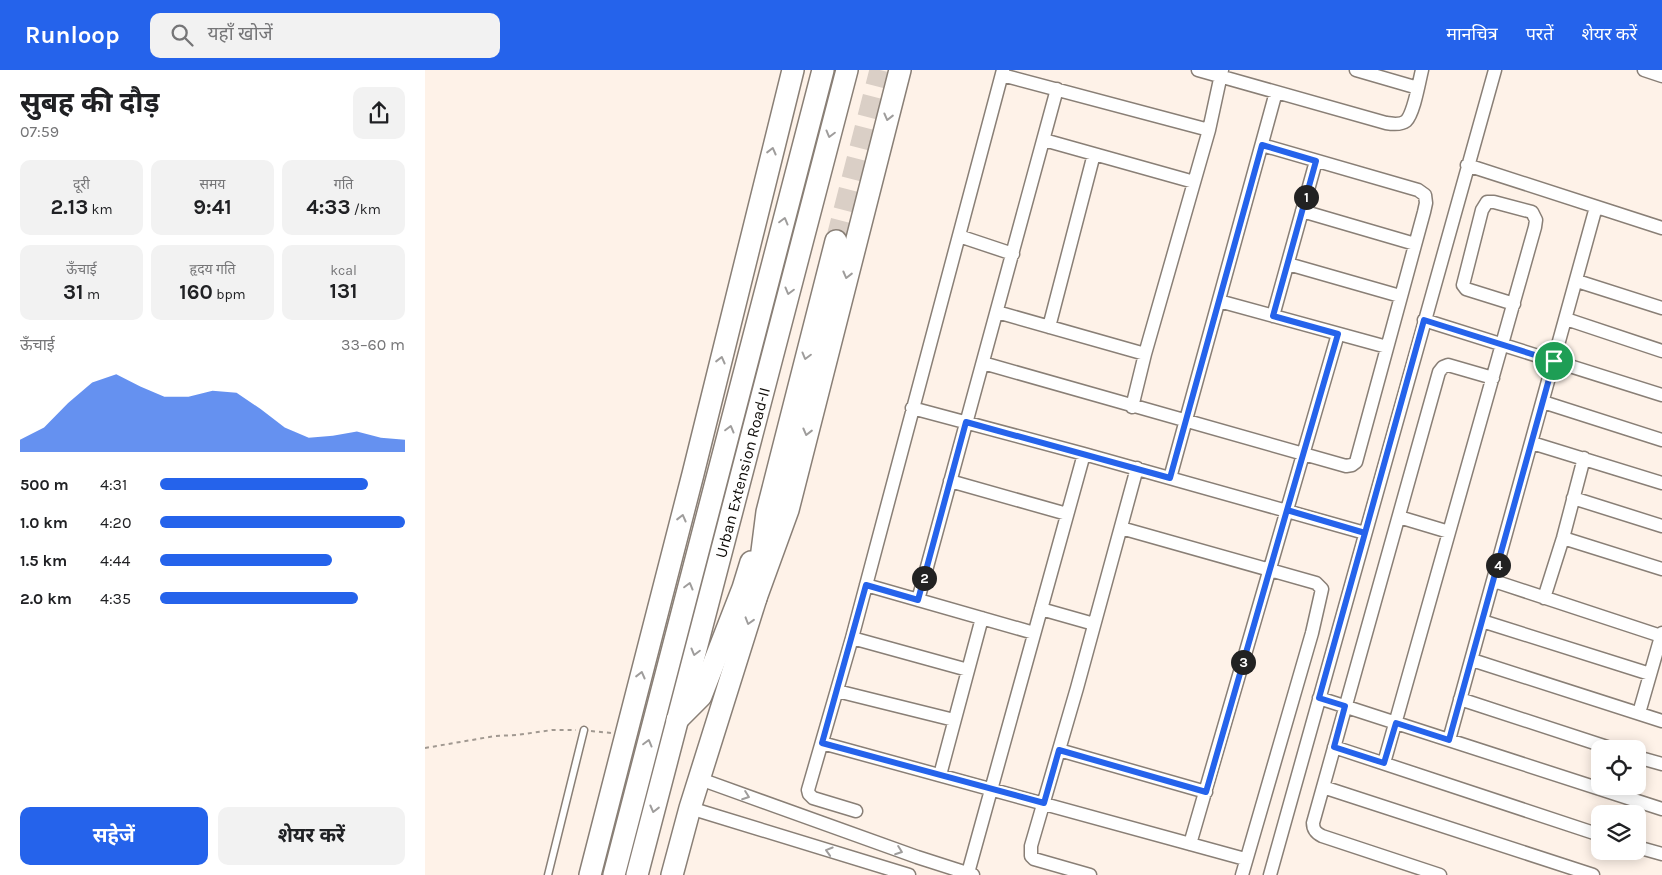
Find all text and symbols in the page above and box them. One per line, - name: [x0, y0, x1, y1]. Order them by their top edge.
- search box: [150, 13, 500, 58]
- text: Runloop: [25, 21, 120, 49]
- icon: search: [168, 21, 196, 49]
- text: यहाँ खोजें: [208, 23, 273, 45]
- text: मानचित्र: [1446, 23, 1498, 45]
- text: परतें: [1526, 23, 1553, 45]
- text: शेयर करें: [1581, 23, 1637, 45]
- text: सुबह की दौड़: [20, 86, 159, 119]
- button: share: [353, 87, 405, 139]
- one-way arrow: [883, 113, 893, 121]
- text: 07:59: [20, 122, 59, 141]
- one-way arrow: [825, 130, 836, 139]
- one-way arrow: [767, 148, 777, 156]
- text: दूरी: [73, 176, 90, 193]
- text: समय: [200, 176, 225, 193]
- text: गति: [334, 176, 353, 193]
- pin: 1: [1293, 184, 1319, 210]
- text: 1: [1304, 189, 1309, 206]
- text: 2.13: [50, 195, 88, 219]
- text: 9:41: [193, 195, 232, 219]
- text: 4:33: [306, 195, 350, 219]
- text: km: [88, 201, 113, 218]
- text: /km: [350, 201, 381, 218]
- one-way arrow: [778, 216, 789, 225]
- text: ऊँचाई: [66, 261, 97, 278]
- text: हृदय गति: [189, 261, 236, 278]
- text: kcal: [330, 262, 357, 279]
- one-way arrow: [842, 270, 853, 279]
- text: 131: [329, 279, 358, 303]
- text: 31: [63, 280, 84, 304]
- text: 160: [179, 280, 213, 304]
- text: m: [84, 286, 100, 303]
- text: bpm: [213, 286, 246, 303]
- one-way arrow: [784, 287, 795, 296]
- text: ऊँचाई: [20, 335, 55, 354]
- text: 33–60 m: [341, 335, 405, 354]
- pin: [1533, 340, 1575, 382]
- icon: arrive: [1540, 347, 1568, 375]
- one-way arrow: [801, 351, 812, 360]
- one-way arrow: [715, 356, 726, 365]
- street label: Urban Extension Road-II: [711, 385, 773, 560]
- one-way arrow: [724, 424, 735, 433]
- one-way arrow: [802, 428, 813, 437]
- text: 500 m: [20, 475, 69, 494]
- text: 4:31: [100, 475, 127, 494]
- text: 1.0 km: [20, 513, 68, 532]
- text: 4:20: [100, 513, 131, 532]
- one-way arrow: [676, 514, 686, 522]
- text: 1.5 km: [20, 551, 67, 570]
- text: 4:44: [100, 551, 131, 570]
- pin: 4: [1485, 552, 1511, 578]
- text: 4: [1494, 557, 1503, 574]
- pin: 2: [911, 566, 937, 590]
- text: 2: [920, 570, 929, 587]
- one-way arrow: [683, 581, 694, 590]
- text: 2.0 km: [20, 589, 72, 608]
- text: 4:35: [100, 589, 131, 608]
- one-way arrow: [745, 616, 755, 624]
- one-way arrow: [690, 647, 701, 656]
- pin: 3: [1231, 650, 1255, 674]
- text: 3: [1239, 654, 1248, 671]
- one-way arrow: [636, 672, 646, 680]
- one-way arrow: [642, 739, 653, 748]
- map controls: [1591, 740, 1646, 860]
- button: locate: [1591, 740, 1646, 795]
- one-way arrow: [741, 790, 750, 800]
- one-way arrow: [649, 805, 660, 814]
- button: layers: [1591, 805, 1646, 860]
- button: सहेजें: [20, 807, 208, 865]
- button: शेयर करें: [218, 807, 405, 865]
- one-way arrow: [894, 845, 903, 855]
- one-way arrow: [825, 846, 833, 856]

